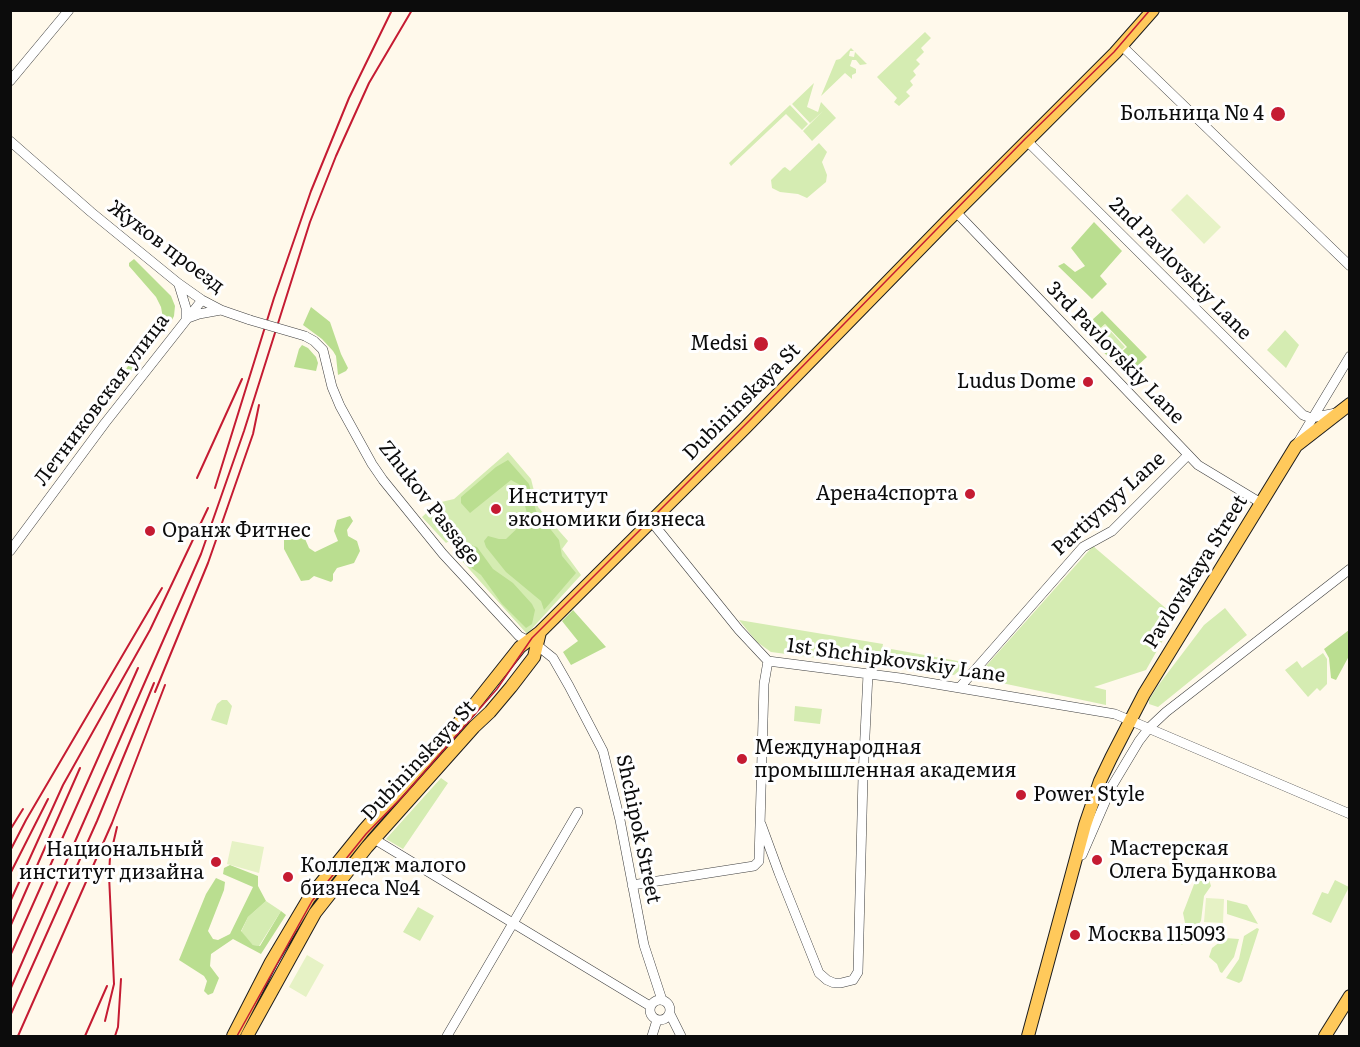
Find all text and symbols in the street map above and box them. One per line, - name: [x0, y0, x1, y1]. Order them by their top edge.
- place label: Больница № 4: [1120, 102, 1264, 126]
- marker: Больница № 4: [1269, 105, 1287, 123]
- street label: 2nd Pavlovskiy Lane: [1104, 193, 1256, 345]
- street label: Жуков проезд: [103, 195, 229, 299]
- street label: 3rd Pavlovskiy Lane: [1041, 277, 1189, 429]
- street label: Летниковская улица: [29, 309, 175, 491]
- place label: Medsi: [690, 332, 748, 356]
- marker: Medsi: [752, 335, 770, 353]
- street label: Dubininskaya St: [678, 338, 806, 466]
- place label: Ludus Dome: [957, 370, 1076, 394]
- marker: Ludus Dome: [1081, 375, 1095, 389]
- street label: Zhukov Passage: [373, 436, 485, 570]
- street label: Partiynyy Lane: [1048, 447, 1170, 561]
- place label: Арена4спорта: [816, 482, 958, 506]
- place label: Институт экономики бизнеса: [508, 485, 705, 532]
- marker: Арена4спорта: [963, 487, 977, 501]
- street label: Pavlovskaya Street: [1139, 491, 1253, 653]
- marker: Институт экономики бизнеса: [489, 502, 503, 516]
- place label: Оранж Фитнес: [162, 519, 311, 543]
- marker: Оранж Фитнес: [143, 524, 157, 538]
- street label: 1st Shchipkovskiy Lane: [785, 634, 1007, 688]
- street label: Dubininskaya St: [357, 696, 481, 826]
- place label: Международная промышленная академия: [754, 736, 1017, 783]
- street label: Shchipok Street: [610, 752, 666, 906]
- marker: Международная промышленная академия: [735, 752, 749, 766]
- place label: Power Style: [1033, 783, 1145, 807]
- marker: Power Style: [1014, 788, 1028, 802]
- place label: Мастерская Олега Буданкова: [1109, 837, 1277, 884]
- place label: Национальный институт дизайна: [19, 838, 204, 885]
- marker: Мастерская Олега Буданкова: [1090, 853, 1104, 867]
- place label: Колледж малого бизнеса №4: [300, 854, 466, 901]
- marker: Национальный институт дизайна: [209, 855, 223, 869]
- marker: Колледж малого бизнеса №4: [281, 870, 295, 884]
- place label: Москва 115093: [1087, 923, 1226, 947]
- marker: Москва 115093: [1068, 928, 1082, 942]

